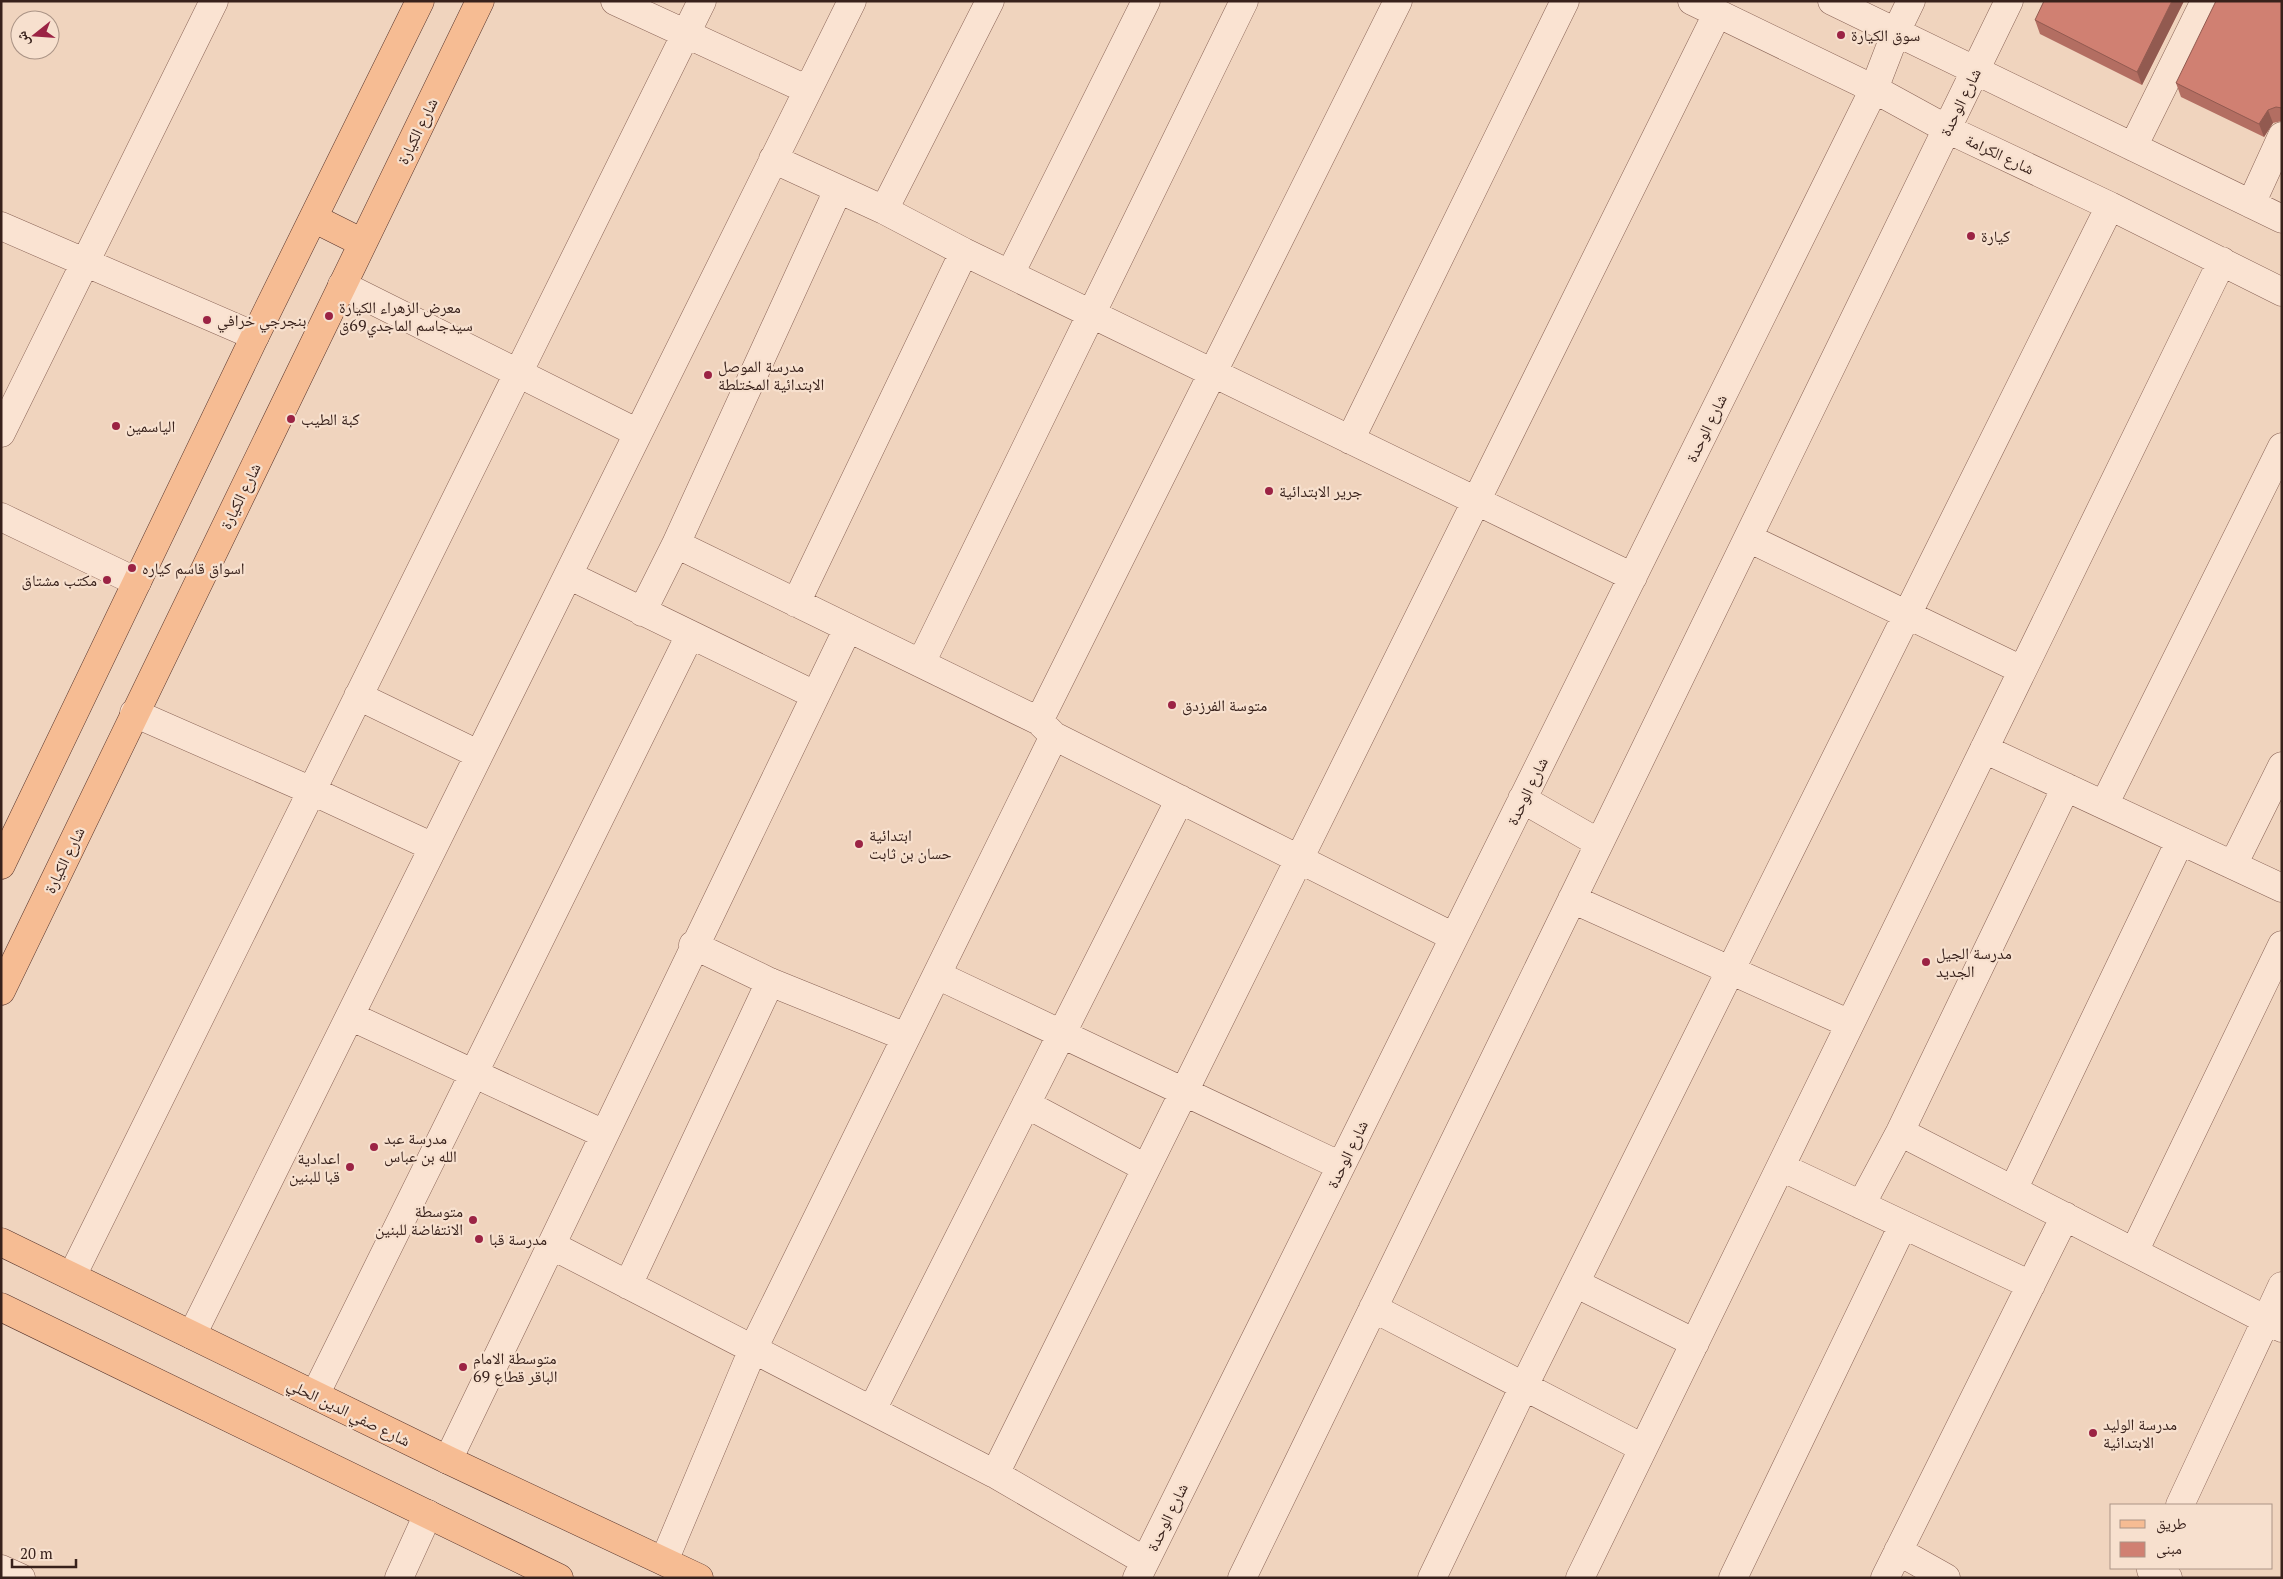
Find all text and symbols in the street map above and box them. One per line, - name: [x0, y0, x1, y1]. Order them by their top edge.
- north arrow: [10, 10, 60, 60]
- place label: سوق الكيارة: [1851, 24, 1920, 46]
- text: ش: [11, 29, 33, 49]
- marker: سوق الكيارة: [1835, 29, 1847, 41]
- street label: شارع الوحدة: [1934, 64, 1986, 140]
- street label: شارع الكيارة: [391, 94, 443, 168]
- street label: شارع الكرامة: [1962, 128, 2038, 180]
- place label: كيارة: [1981, 225, 2011, 247]
- marker: كيارة: [1965, 230, 1977, 242]
- place label: معرض الزهراء الكيارة سيدجاسم الماجدي69ق: [339, 296, 473, 338]
- place label: بنجرجي خرافي: [217, 309, 306, 333]
- marker: معرض الزهراء الكيارة سيدجاسم الماجدي69ق: [323, 310, 335, 322]
- marker: بنجرجي خرافي: [201, 314, 213, 326]
- place label: مدرسة الموصل الابتدائية المختلطة: [718, 355, 824, 395]
- marker: مدرسة الموصل الابتدائية المختلطة: [702, 369, 714, 381]
- street label: شارع الوحدة: [1680, 390, 1732, 466]
- place label: كبة الطيب: [301, 408, 360, 430]
- marker: كبة الطيب: [285, 413, 297, 425]
- place label: الياسمين: [126, 415, 175, 437]
- marker: الياسمين: [110, 420, 122, 432]
- street label: شارع الكيارة: [214, 459, 266, 533]
- place label: جرير الابتدائية: [1279, 480, 1363, 502]
- marker: جرير الابتدائية: [1263, 485, 1275, 497]
- place label: اسواق قاسم كياره: [142, 557, 245, 579]
- marker: اسواق قاسم كياره: [126, 562, 138, 574]
- place label: مكتب مشتاق: [22, 569, 97, 591]
- marker: مكتب مشتاق: [101, 574, 113, 586]
- place label: متوسة الفرزدق: [1182, 694, 1267, 716]
- marker: متوسة الفرزدق: [1166, 699, 1178, 711]
- street label: شارع الوحدة: [1501, 753, 1553, 829]
- street label: شارع الكيارة: [38, 823, 90, 897]
- place label: ابتدائية حسان بن ثابت: [869, 824, 952, 864]
- marker: ابتدائية حسان بن ثابت: [853, 838, 865, 850]
- place label: مدرسة الجيل الجديد: [1936, 942, 2012, 982]
- marker: مدرسة الجيل الجديد: [1920, 956, 1932, 968]
- street label: شارع الوحدة: [1321, 1116, 1373, 1192]
- place label: مدرسة عبد الله بن عباس: [384, 1127, 457, 1167]
- marker: مدرسة عبد الله بن عباس: [368, 1141, 380, 1153]
- place label: اعدادية قبا للبنين: [289, 1147, 340, 1187]
- marker: اعدادية قبا للبنين: [344, 1161, 356, 1173]
- place label: متوسطة الانتفاضة للبنين: [375, 1200, 463, 1240]
- marker: متوسطة الانتفاضة للبنين: [467, 1214, 479, 1226]
- place label: مدرسة قبا: [489, 1228, 547, 1250]
- marker: مدرسة قبا: [473, 1233, 485, 1245]
- place label: متوسطة الامام الباقر قطاع 69: [473, 1347, 557, 1387]
- marker: متوسطة الامام الباقر قطاع 69: [457, 1361, 469, 1373]
- street label: شارع صفي الدين الحلي: [283, 1373, 414, 1453]
- place label: مدرسة الوليد الابتدائية: [2103, 1413, 2177, 1453]
- marker: مدرسة الوليد الابتدائية: [2087, 1427, 2099, 1439]
- street label: شارع الوحدة: [1141, 1479, 1193, 1555]
- legend: [2110, 1504, 2273, 1569]
- text: طريق: [2156, 1513, 2187, 1534]
- scale bar: [12, 1536, 76, 1568]
- text: مبنى: [2156, 1538, 2182, 1559]
- text: 20 m: [20, 1543, 53, 1563]

